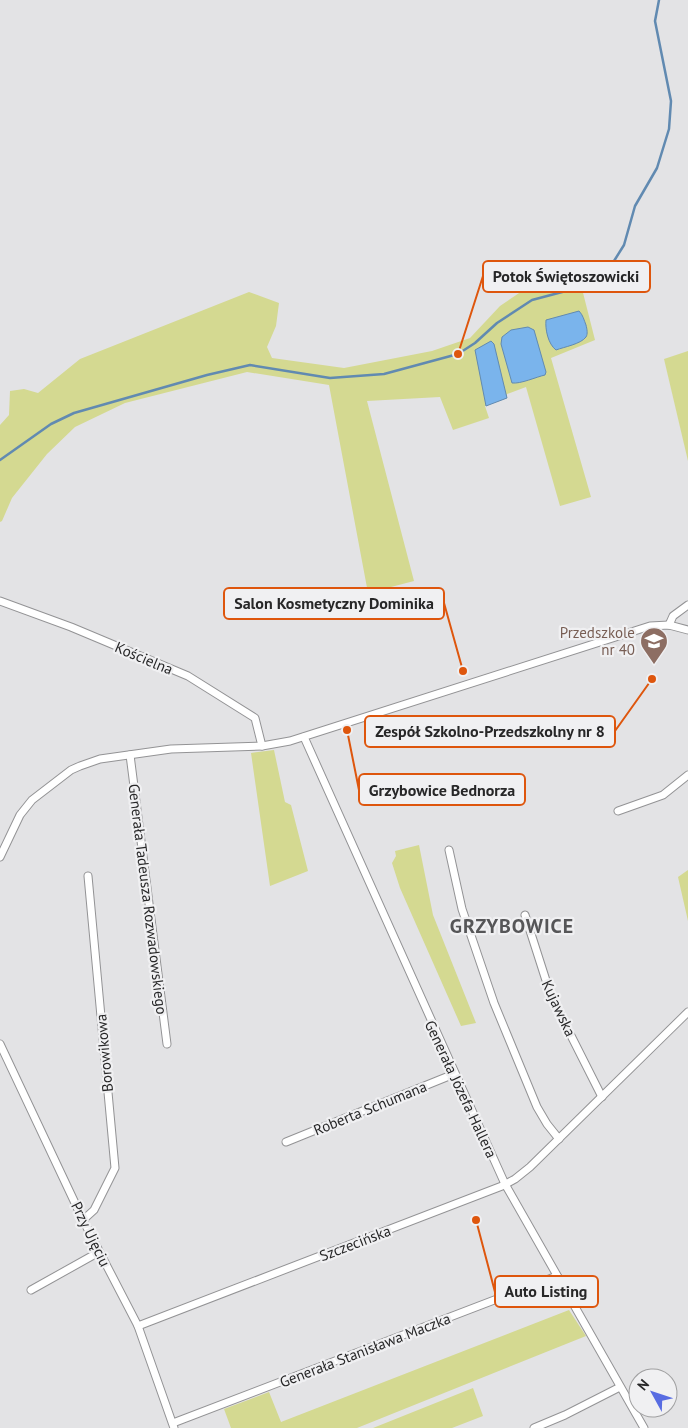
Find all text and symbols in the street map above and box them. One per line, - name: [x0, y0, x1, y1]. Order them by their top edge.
- callout: Potok Świętoszowicki: [483, 261, 650, 292]
- text: Potok Świętoszowicki: [493, 266, 639, 286]
- callout: Salon Kosmetyczny Dominika: [224, 588, 444, 619]
- text: Salon Kosmetyczny Dominika: [234, 593, 434, 613]
- place label: Przedszkole nr 40: [560, 623, 635, 659]
- school or university icon: Przedszkole nr 40: [639, 626, 669, 665]
- street label: Kościelna: [112, 637, 176, 679]
- callout: Zespół Szkolno-Przedszkolny nr 8: [365, 716, 615, 747]
- text: Zespół Szkolno-Przedszkolny nr 8: [375, 721, 605, 741]
- callout: Grzybowice Bednorza: [359, 774, 525, 805]
- text: Grzybowice Bednorza: [369, 780, 515, 800]
- street label: Generała Tadeusza Rozwadowskiego: [124, 783, 172, 1015]
- district label: GRZYBOWICE: [450, 913, 574, 939]
- street label: Kujawska: [538, 977, 580, 1039]
- street label: Borowikowa: [91, 1013, 117, 1093]
- street label: Generała Józefa Hallera: [421, 1017, 501, 1161]
- street label: Roberta Schumana: [311, 1077, 429, 1139]
- street label: Przy Ujęciu: [67, 1198, 115, 1270]
- street label: Szczecińska: [317, 1221, 393, 1265]
- callout: Auto Listing: [495, 1276, 598, 1307]
- text: Auto Listing: [505, 1281, 587, 1301]
- street label: Generała Stanisława Maczka: [277, 1309, 453, 1391]
- north arrow: [628, 1368, 678, 1418]
- text: N: [633, 1375, 653, 1394]

